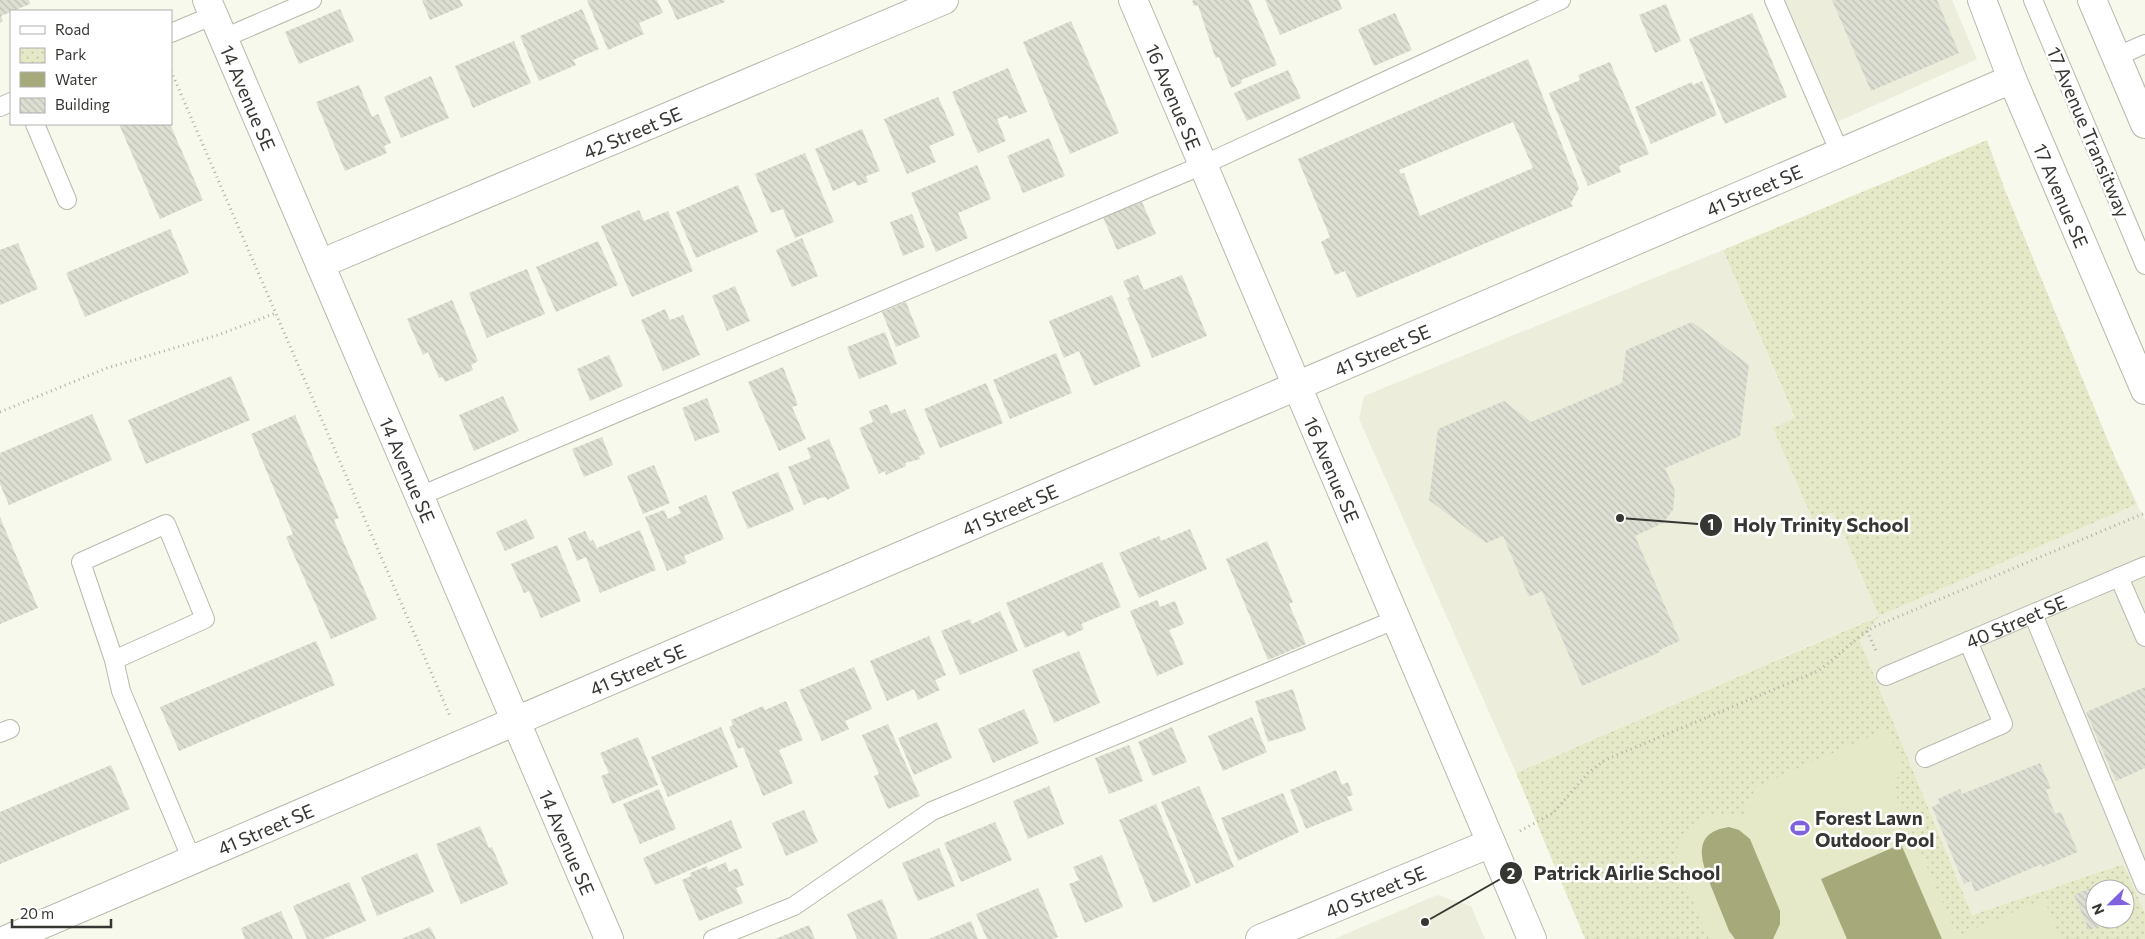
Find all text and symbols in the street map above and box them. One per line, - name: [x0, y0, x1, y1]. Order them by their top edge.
- legend: [10, 10, 172, 125]
- text: Road: [55, 20, 90, 38]
- street label: 16 Avenue SE: [1141, 40, 1207, 153]
- street label: 14 Avenue SE: [216, 41, 281, 154]
- street label: 17 Avenue Transitway: [2043, 43, 2135, 221]
- text: Park: [55, 45, 86, 63]
- text: Water: [55, 70, 97, 88]
- text: Building: [55, 95, 110, 113]
- street label: 42 Street SE: [579, 101, 685, 163]
- street label: 17 Avenue SE: [2029, 140, 2094, 251]
- street label: 41 Street SE: [1702, 159, 1806, 220]
- street label: 41 Street SE: [1330, 319, 1433, 380]
- street label: 14 Avenue SE: [375, 413, 441, 526]
- street label: 16 Avenue SE: [1300, 413, 1365, 526]
- street label: 41 Street SE: [958, 478, 1061, 540]
- callout: Holy Trinity School: [1699, 507, 1919, 542]
- text: Holy Trinity School: [1733, 512, 1909, 536]
- text: 1: [1708, 515, 1714, 533]
- street label: 40 Street SE: [1962, 589, 2070, 652]
- street label: 41 Street SE: [586, 638, 689, 700]
- street label: 14 Avenue SE: [535, 786, 600, 898]
- street label: 41 Street SE: [214, 798, 317, 859]
- place label: Forest Lawn Outdoor Pool: [1815, 806, 1935, 851]
- sports icon: Forest Lawn Outdoor Pool: [1789, 817, 1811, 839]
- callout: Patrick Airlie School: [1499, 856, 1731, 891]
- street label: 40 Street SE: [1321, 860, 1429, 922]
- text: Patrick Airlie School: [1534, 860, 1720, 884]
- text: 2: [1507, 864, 1515, 882]
- north arrow: [2085, 879, 2135, 929]
- scale bar: [12, 896, 111, 928]
- text: N: [2088, 901, 2107, 917]
- text: 20 m: [20, 904, 54, 922]

